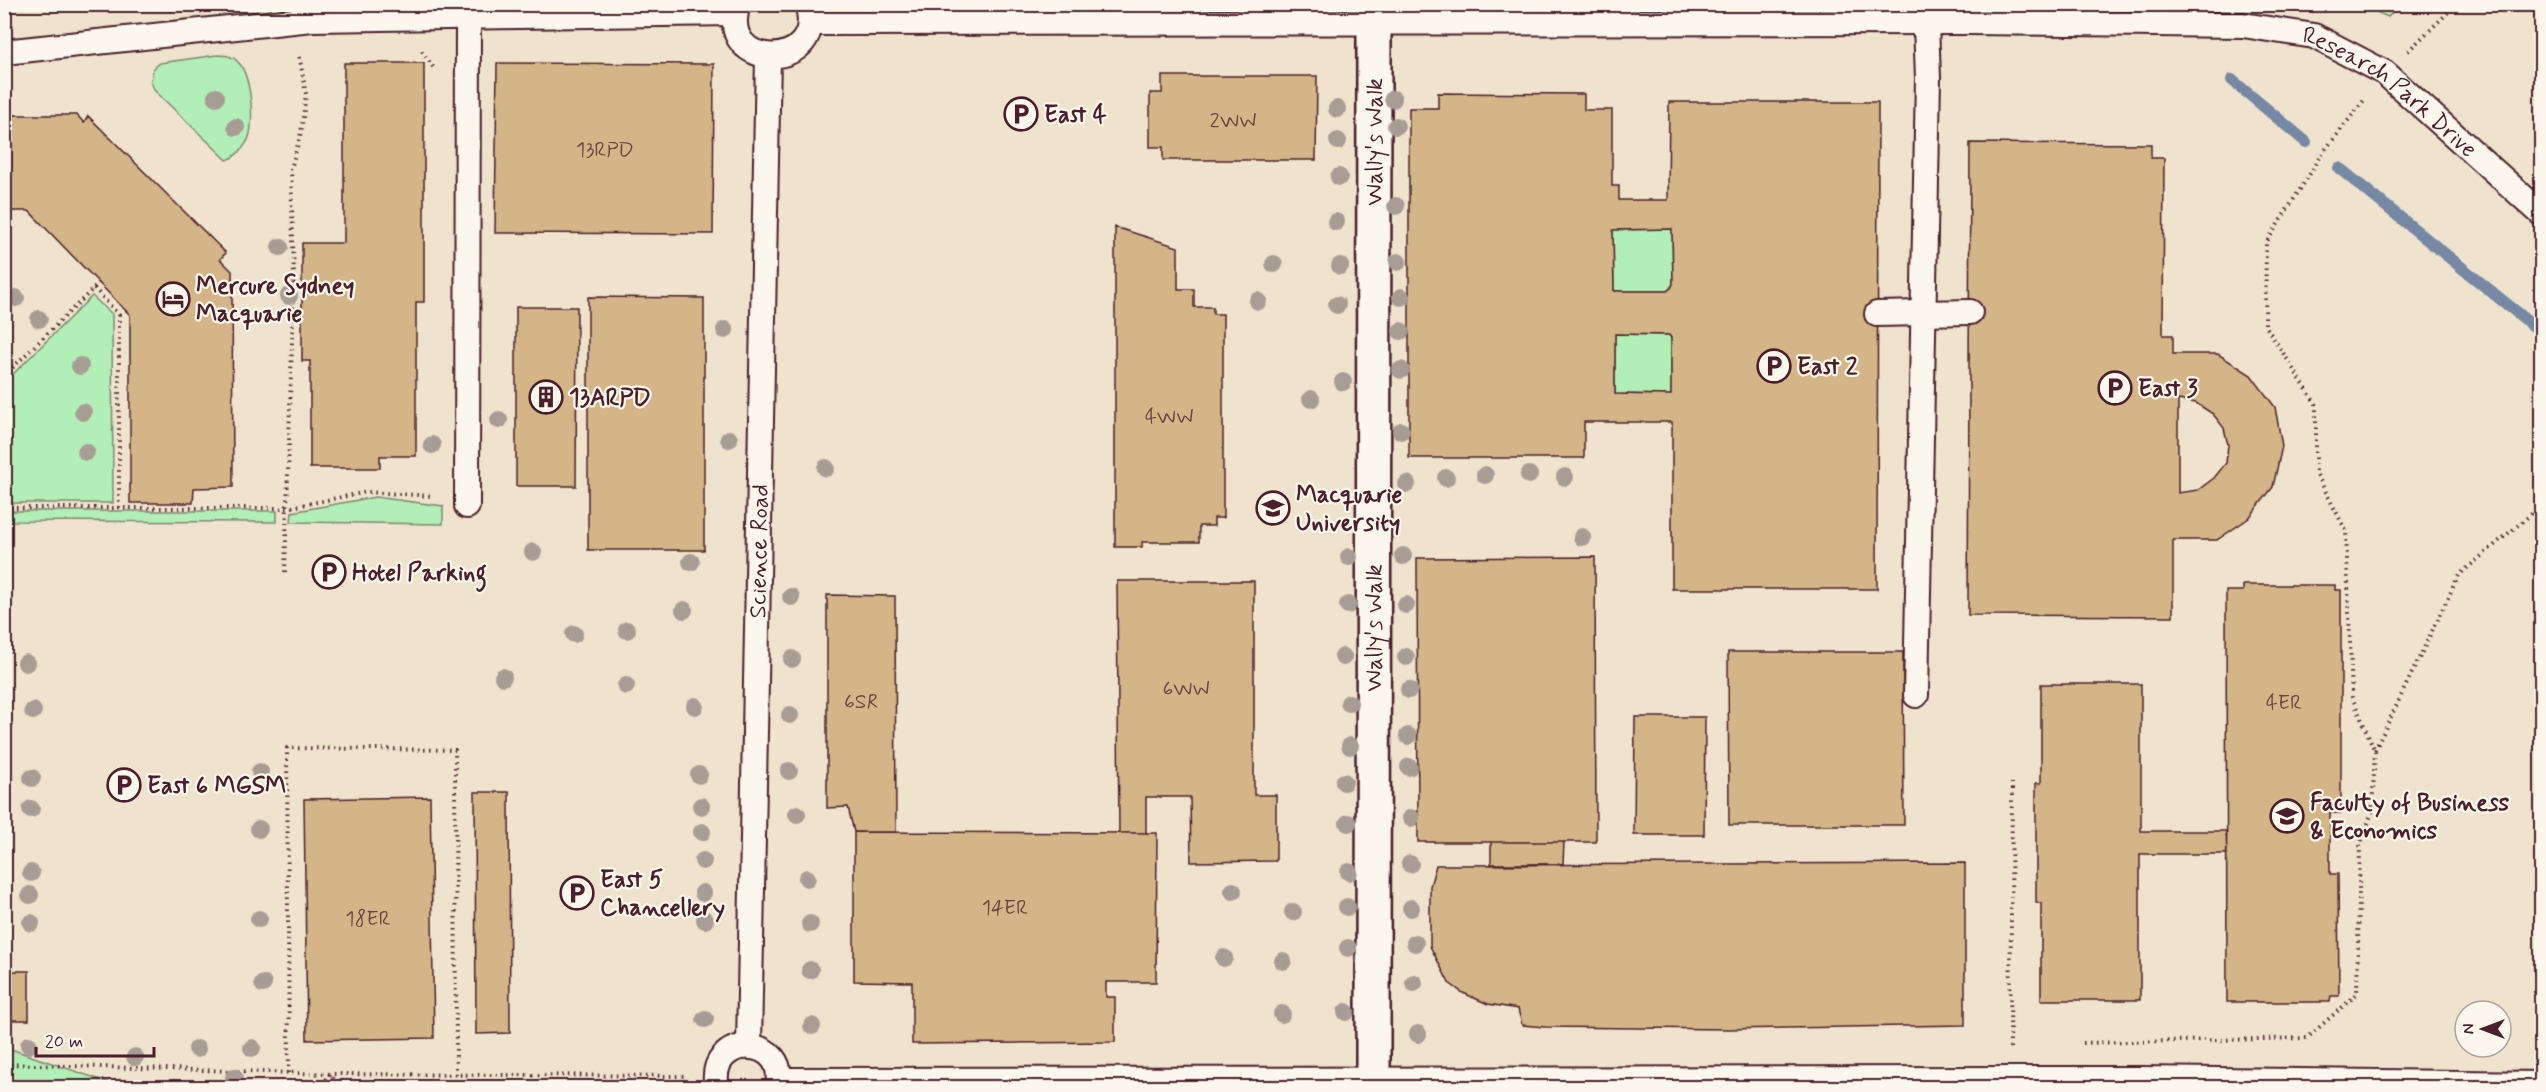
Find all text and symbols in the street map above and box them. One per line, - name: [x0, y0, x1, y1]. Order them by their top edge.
- street label: Research Park Drive: [2301, 20, 2483, 165]
- street label: Wally's Walk: [1360, 78, 1391, 206]
- parking icon: East 4: [1003, 96, 1039, 132]
- place label: East 4: [1044, 100, 1107, 131]
- house number: 2WW: [1210, 107, 1256, 135]
- house number: 13RPD: [576, 136, 634, 164]
- place label: Mercure Sydney Macquarie: [196, 271, 354, 330]
- hotel icon: Mercure Sydney Macquarie: [155, 281, 191, 317]
- parking icon: East 2: [1756, 348, 1792, 384]
- place label: East 2: [1797, 352, 1858, 383]
- parking icon: East 3: [2097, 370, 2133, 406]
- place label: East 3: [2138, 374, 2198, 405]
- building icon: 13ARPD: [528, 379, 564, 415]
- place label: 13ARPD: [569, 383, 651, 414]
- house number: 4WW: [1145, 403, 1193, 431]
- place label: Macquarie University: [1296, 480, 1403, 539]
- street label: Science Road: [743, 484, 777, 619]
- school or university icon: Macquarie University: [1255, 490, 1291, 526]
- parking icon: Hotel Parking: [311, 554, 347, 590]
- place label: Hotel Parking: [352, 558, 487, 592]
- street label: Wally's Walk: [1359, 564, 1390, 692]
- house number: 6WW: [1162, 675, 1210, 703]
- house number: 6SR: [844, 688, 878, 716]
- house number: 4ER: [2266, 689, 2302, 717]
- parking icon: East 6 MGSM: [106, 767, 142, 803]
- place label: East 6 MGSM: [147, 771, 286, 802]
- place label: Faculty of Business & Economics: [2310, 788, 2510, 847]
- school or university icon: Faculty of Business & Economics: [2269, 798, 2305, 834]
- place label: East 5 Chancellery: [600, 865, 725, 924]
- parking icon: East 5 Chancellery: [559, 875, 595, 911]
- house number: 14ER: [982, 894, 1028, 922]
- house number: 18ER: [345, 905, 391, 933]
- north arrow: [2453, 999, 2513, 1059]
- scale bar: [36, 1020, 154, 1058]
- text: N: [2459, 1024, 2480, 1034]
- text: 20 m: [45, 1030, 83, 1054]

